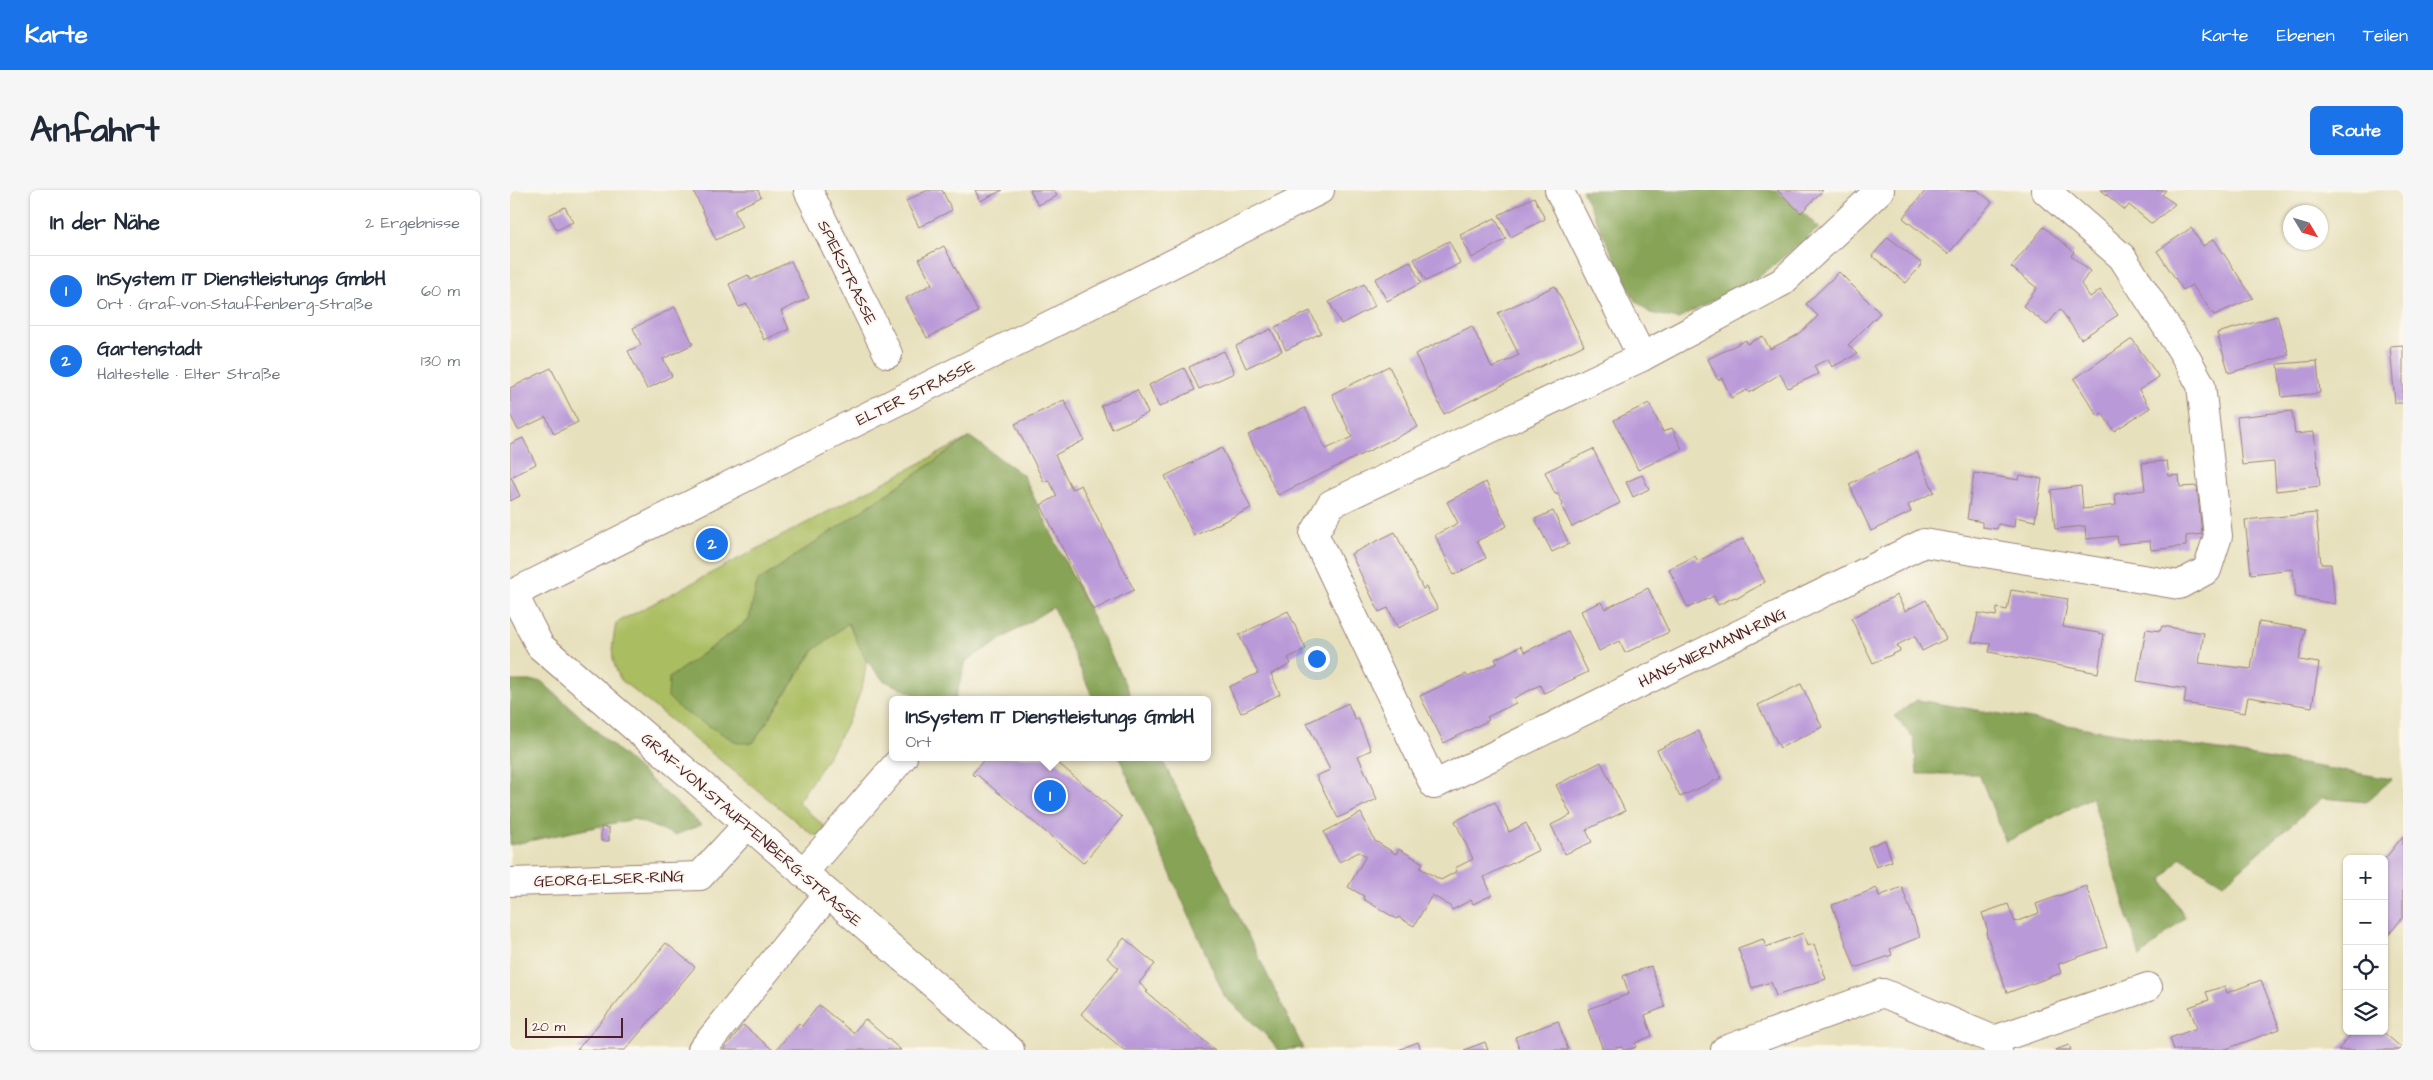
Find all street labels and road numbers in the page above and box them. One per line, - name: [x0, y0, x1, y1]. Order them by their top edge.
- street label: SPIEKSTRASSE: [812, 216, 882, 329]
- street label: ELTER STRASSE: [852, 354, 979, 431]
- street label: HANS-NIERMANN-RING: [1635, 603, 1790, 693]
- street label: GRAF-VON-STAUFFENBERG-STRASSE: [636, 728, 867, 932]
- street label: GEORG-ELSER-RING: [534, 865, 685, 893]

